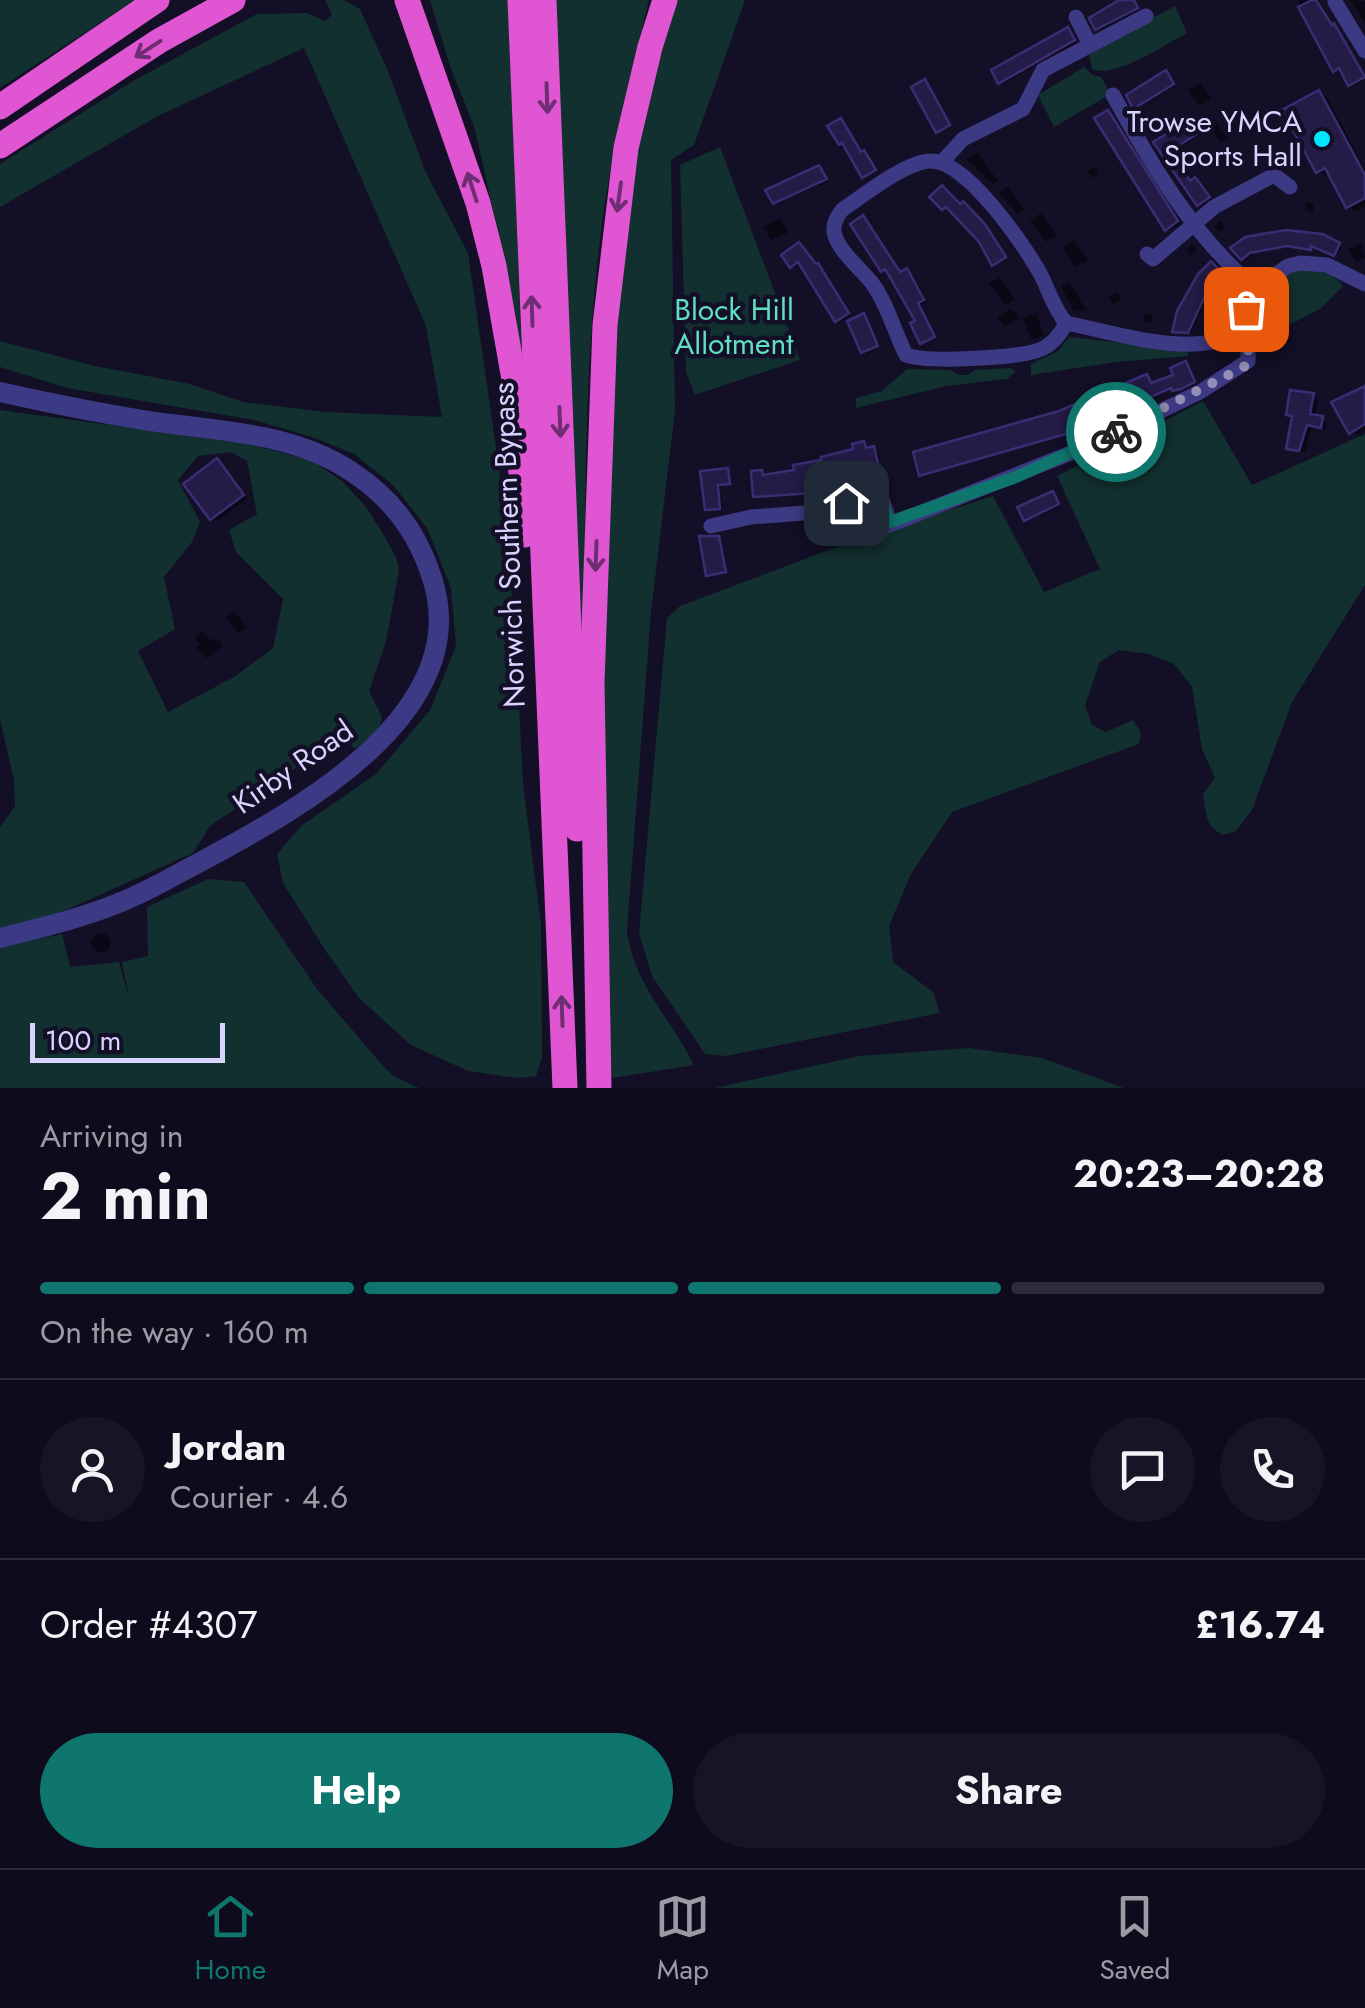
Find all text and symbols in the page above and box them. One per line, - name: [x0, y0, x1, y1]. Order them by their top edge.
- one-way arrow: [134, 38, 163, 59]
- one-way arrow: [538, 81, 557, 113]
- place label: Trowse YMCA Sports Hall: [1127, 100, 1302, 177]
- marker: Trowse YMCA Sports Hall: [1311, 128, 1333, 150]
- one-way arrow: [462, 172, 480, 203]
- one-way arrow: [609, 180, 627, 212]
- pin: [1204, 267, 1289, 352]
- icon: bag: [1219, 282, 1274, 337]
- park label: Block Hill Allotment: [674, 288, 794, 365]
- one-way arrow: [522, 296, 541, 328]
- street label: Norwich Southern Bypass: [481, 381, 536, 709]
- courier: [1066, 382, 1166, 482]
- icon: bike: [1089, 405, 1144, 460]
- one-way arrow: [550, 406, 569, 438]
- pin: [804, 461, 889, 546]
- icon: home: [819, 476, 874, 531]
- one-way arrow: [587, 539, 606, 571]
- street label: Kirby Road: [224, 709, 362, 824]
- one-way arrow: [552, 995, 571, 1027]
- scale bar: [30, 1018, 225, 1062]
- text: 100 m: [45, 1020, 121, 1061]
- text: Arriving in: [40, 1113, 184, 1159]
- text: 20:23–20:28: [1073, 1146, 1325, 1201]
- text: 2 min: [40, 1149, 211, 1243]
- text: On the way · 160 m: [40, 1309, 309, 1355]
- button: person: [40, 1417, 145, 1522]
- button: chat: [1090, 1417, 1195, 1522]
- button: phone: [1220, 1417, 1325, 1522]
- text: Jordan: [170, 1419, 286, 1474]
- text: Courier · 4.6: [170, 1474, 348, 1520]
- text: Order #4307: [40, 1597, 257, 1652]
- text: £16.74: [1195, 1597, 1325, 1652]
- button: Help: [40, 1733, 673, 1848]
- button: Share: [693, 1733, 1325, 1848]
- tab: Home: [195, 1889, 266, 1990]
- tab: Map: [655, 1889, 710, 1990]
- tab: Saved: [1099, 1889, 1170, 1990]

